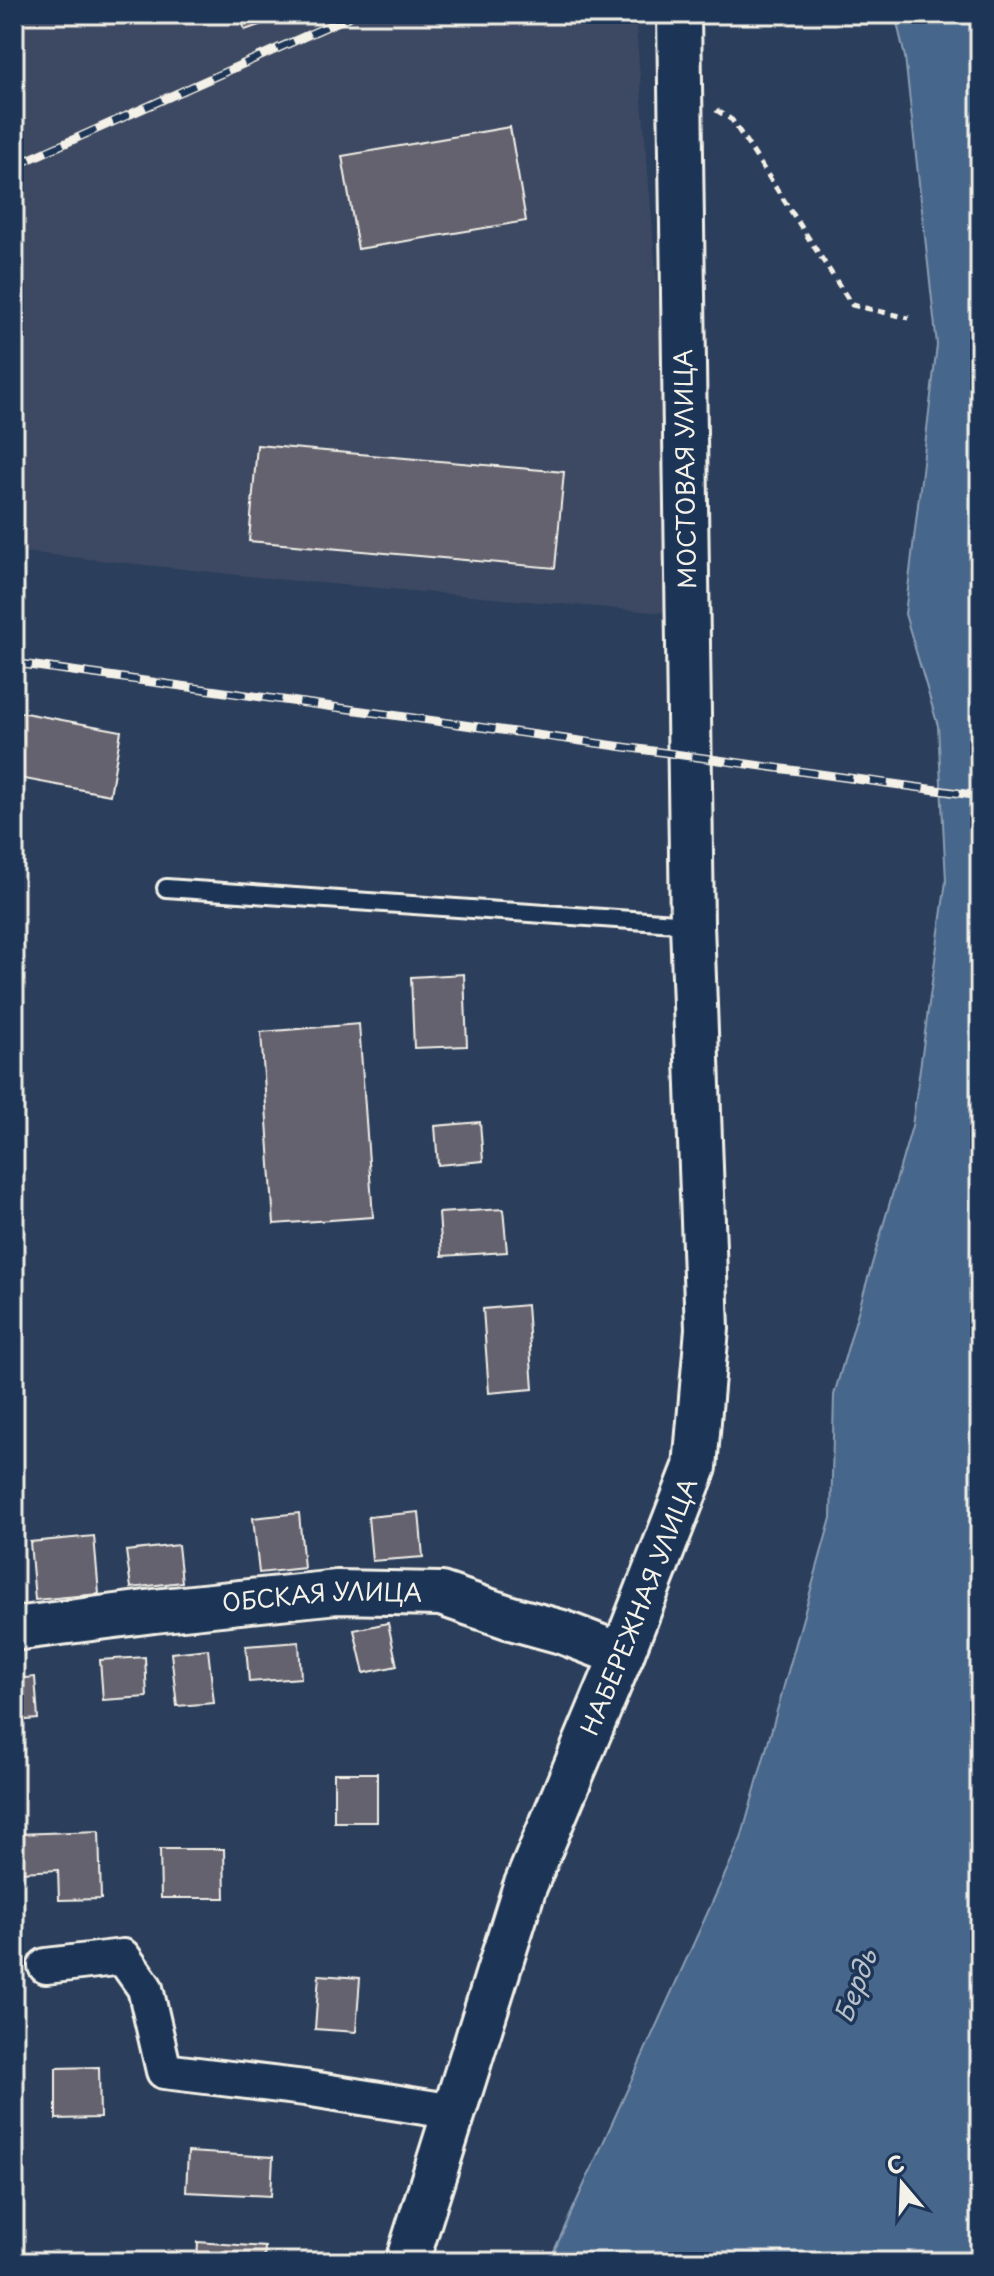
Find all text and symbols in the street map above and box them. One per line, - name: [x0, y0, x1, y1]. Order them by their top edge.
- street label: МОСТОВАЯ УЛИЦА: [664, 349, 704, 589]
- street label: НАБЕРЕЖНАЯ УЛИЦА: [570, 1472, 705, 1740]
- street label: ОБСКАЯ УЛИЦА: [220, 1572, 423, 1620]
- water label: Бердь: [823, 1942, 887, 2027]
- north arrow: [862, 2144, 942, 2224]
- text: С: [882, 2145, 908, 2182]

